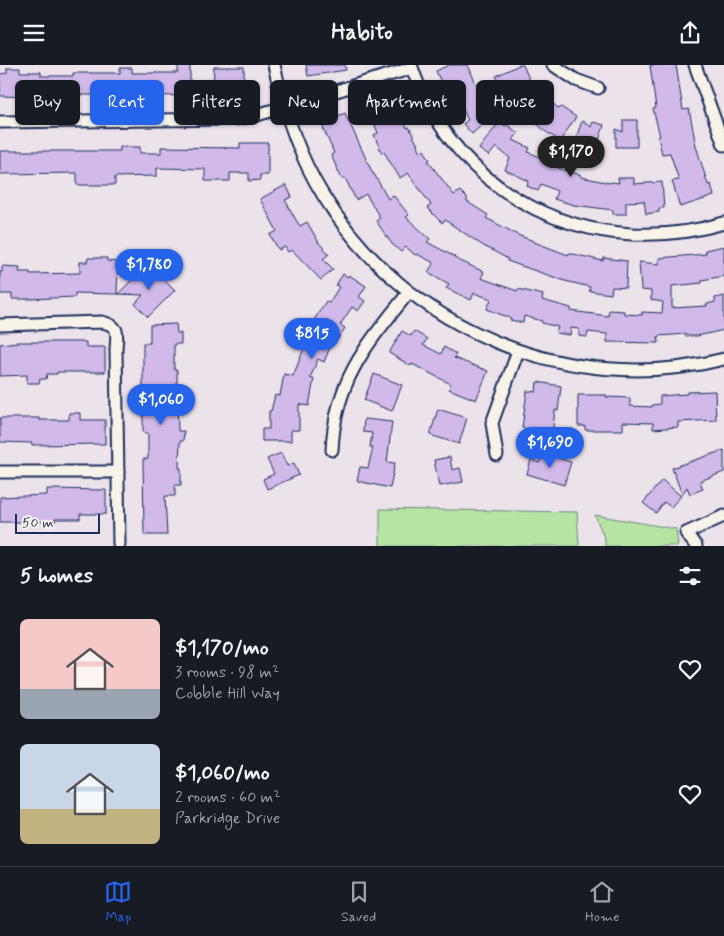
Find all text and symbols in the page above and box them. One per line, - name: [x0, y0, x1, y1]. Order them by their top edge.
- icon: menu: [20, 19, 48, 47]
- text: Habito: [331, 19, 393, 47]
- icon: share: [676, 19, 704, 47]
- chip: Buy: [15, 80, 80, 125]
- chip: Rent: [90, 80, 164, 125]
- chip: Filters: [174, 80, 260, 125]
- chip: New: [270, 80, 338, 125]
- chip: Apartment: [348, 80, 466, 125]
- chip: House: [476, 80, 554, 125]
- pin: $1,170: [530, 135, 612, 178]
- text: $1,170: [549, 141, 593, 162]
- pin: $1,780: [108, 249, 190, 291]
- text: $1,780: [126, 254, 172, 275]
- pin: $815: [282, 317, 342, 360]
- text: $815: [295, 323, 329, 344]
- pin: $1,060: [120, 383, 202, 426]
- text: $1,060: [138, 389, 184, 410]
- pin: $1,690: [509, 427, 591, 469]
- text: $1,690: [527, 432, 573, 453]
- scale bar: [15, 511, 100, 534]
- text: 50 m: [22, 514, 53, 532]
- text: 5 homes: [20, 562, 93, 590]
- icon: filters: [676, 562, 704, 590]
- text: $1,170/mo: [175, 634, 269, 662]
- icon: home: [60, 639, 120, 699]
- icon: heart: [676, 655, 704, 683]
- text: 3 rooms · 98 m²: [175, 662, 279, 683]
- text: Cobble Hill Way: [175, 683, 280, 704]
- text: $1,060/mo: [175, 759, 270, 787]
- icon: home: [60, 764, 120, 824]
- icon: heart: [676, 780, 704, 808]
- text: 2 rooms · 60 m²: [175, 787, 280, 808]
- text: Parkridge Drive: [175, 808, 280, 829]
- tab: Map: [104, 878, 132, 926]
- tab: Saved: [341, 878, 376, 926]
- tab: Home: [585, 878, 620, 926]

